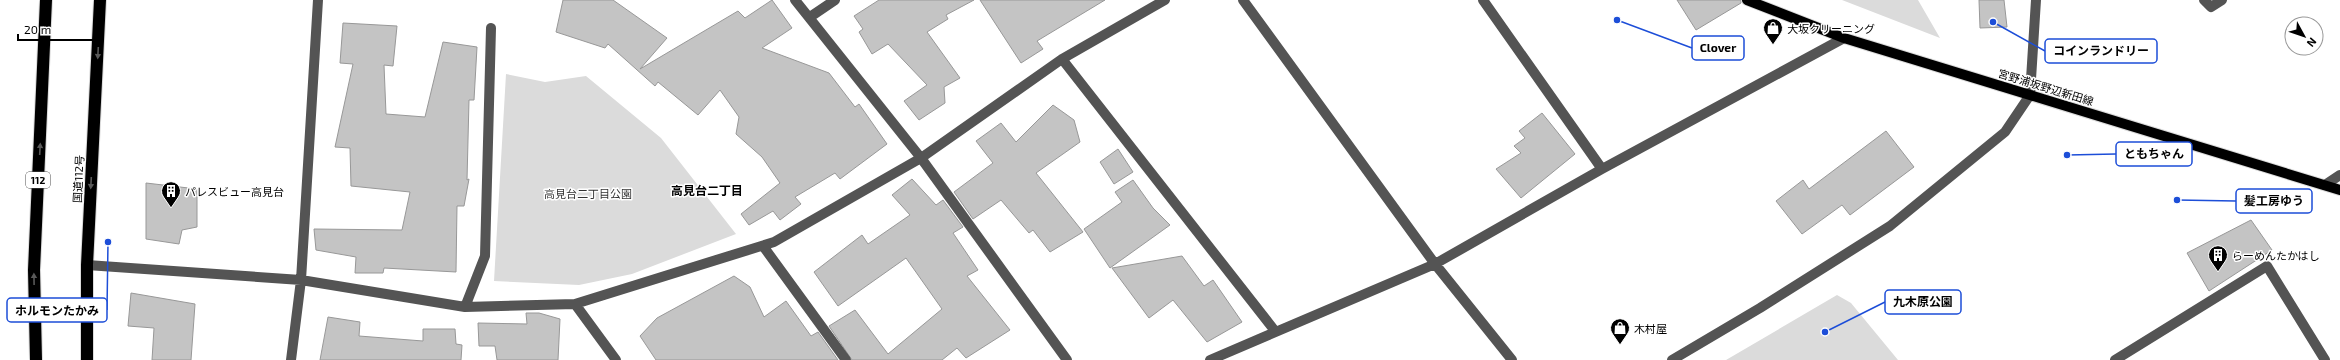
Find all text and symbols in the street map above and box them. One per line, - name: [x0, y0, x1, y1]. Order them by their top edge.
- scale bar: [18, 16, 96, 42]
- north arrow: [2284, 16, 2324, 56]
- shop icon: 大坂クリーニング: [1762, 17, 1784, 45]
- text: 20 m: [24, 22, 51, 36]
- place label: 大坂クリーニング: [1787, 22, 1875, 35]
- callout: Clover: [1692, 36, 1744, 60]
- text: N: [2304, 36, 2320, 50]
- callout: コインランドリー: [2045, 39, 2157, 63]
- text: Clover: [1700, 40, 1736, 54]
- text: コインランドリー: [2053, 43, 2149, 57]
- one-way arrow: [94, 47, 101, 59]
- street label: 宮野浦坂野辺新田線: [1997, 66, 2095, 108]
- callout: ともちゃん: [2116, 142, 2192, 166]
- one-way arrow: [36, 143, 43, 155]
- text: ともちゃん: [2124, 146, 2184, 160]
- street label: 国道112号: [70, 155, 86, 203]
- road number: 112: [26, 172, 50, 188]
- one-way arrow: [88, 177, 94, 190]
- building icon: パレスビュー高見台: [160, 180, 182, 208]
- district label: 高見台二丁目: [671, 183, 743, 197]
- place label: パレスビュー高見台: [185, 185, 284, 198]
- park label: 高見台二丁目公園: [544, 187, 632, 200]
- callout: 髪工房ゆう: [2236, 189, 2312, 213]
- text: 髪工房ゆう: [2244, 193, 2304, 207]
- building icon: らーめんたかはし: [2207, 244, 2229, 272]
- place label: らーめんたかはし: [2232, 249, 2320, 262]
- one-way arrow: [31, 272, 37, 285]
- callout: 九木原公園: [1885, 290, 1961, 314]
- text: 九木原公園: [1893, 294, 1953, 308]
- callout: ホルモンたかみ: [7, 298, 107, 322]
- text: ホルモンたかみ: [15, 303, 99, 317]
- shop icon: 木村屋: [1609, 317, 1631, 345]
- place label: 木村屋: [1634, 322, 1667, 335]

